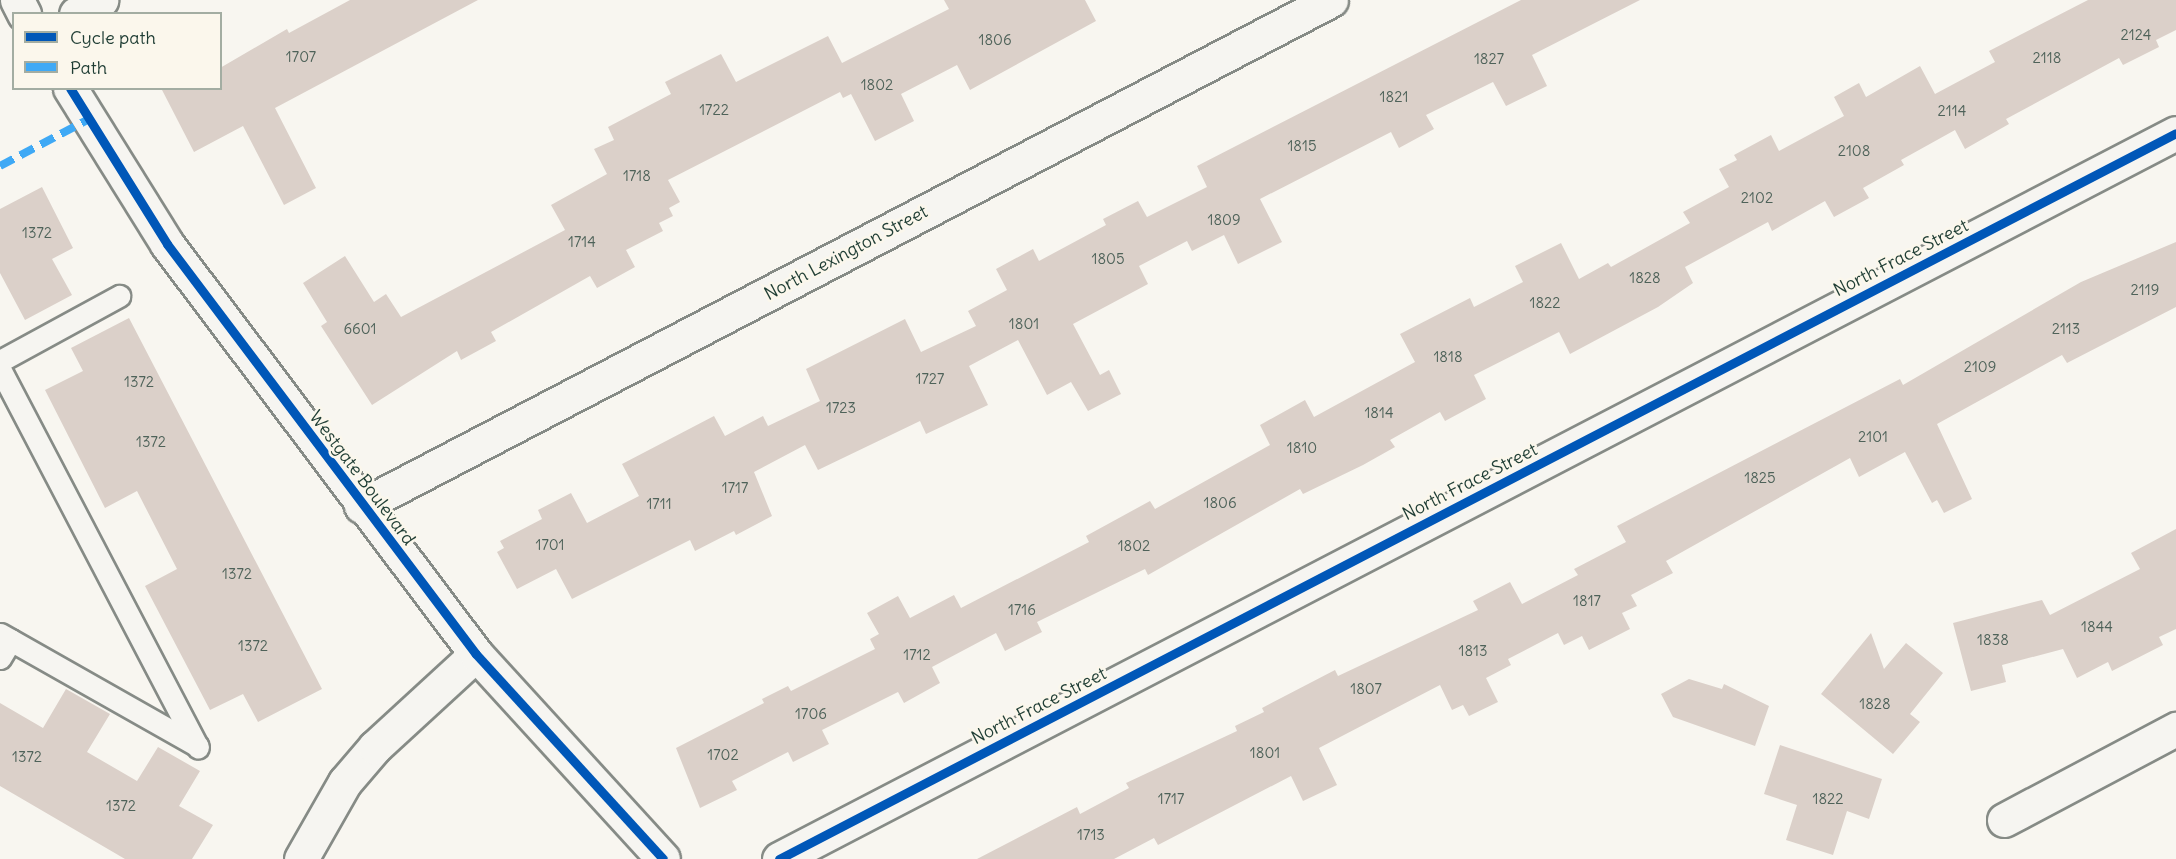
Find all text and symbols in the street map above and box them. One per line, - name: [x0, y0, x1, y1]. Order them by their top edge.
- legend: [12, 12, 222, 90]
- text: Cycle path: [70, 26, 156, 49]
- house number: 2124: [2121, 26, 2151, 44]
- house number: 1806: [978, 31, 1012, 49]
- house number: 1707: [286, 48, 316, 66]
- house number: 2118: [2033, 49, 2061, 67]
- house number: 1827: [1474, 50, 1504, 68]
- text: Path: [70, 56, 107, 79]
- house number: 1802: [861, 76, 893, 94]
- house number: 1821: [1380, 88, 1408, 106]
- house number: 1722: [699, 101, 729, 119]
- house number: 2114: [1938, 102, 1966, 120]
- house number: 1815: [1287, 137, 1317, 155]
- house number: 2108: [1838, 142, 1870, 160]
- house number: 1718: [623, 167, 651, 185]
- house number: 2102: [1741, 189, 1773, 207]
- street label: North Lexington Street: [761, 201, 931, 305]
- house number: 1809: [1207, 211, 1241, 229]
- street label: North Frace Street: [1830, 215, 1972, 301]
- house number: 1372: [22, 224, 52, 242]
- house number: 1714: [568, 233, 596, 251]
- house number: 1805: [1091, 250, 1125, 268]
- house number: 1828: [1629, 269, 1661, 287]
- house number: 2119: [2131, 281, 2159, 299]
- house number: 1822: [1529, 294, 1561, 312]
- house number: 1801: [1009, 315, 1039, 333]
- house number: 6601: [343, 320, 377, 338]
- house number: 2113: [2052, 320, 2080, 338]
- house number: 1818: [1433, 348, 1463, 366]
- house number: 2109: [1964, 358, 1996, 376]
- house number: 1727: [916, 370, 944, 388]
- house number: 1372: [124, 373, 154, 391]
- house number: 1723: [826, 399, 856, 417]
- house number: 1814: [1364, 404, 1394, 422]
- street label: Westgate Boulevard: [304, 407, 420, 549]
- house number: 2101: [1858, 428, 1888, 446]
- house number: 1372: [136, 433, 166, 451]
- house number: 1810: [1287, 439, 1317, 457]
- street label: North Frace Street: [1399, 439, 1541, 525]
- house number: 1825: [1744, 469, 1776, 487]
- house number: 1717: [722, 479, 748, 497]
- house number: 1806: [1203, 494, 1237, 512]
- house number: 1711: [646, 495, 672, 513]
- house number: 1701: [535, 536, 565, 554]
- house number: 1802: [1118, 537, 1150, 555]
- house number: 1372: [222, 565, 252, 583]
- house number: 1817: [1573, 592, 1601, 610]
- house number: 1716: [1008, 601, 1036, 619]
- house number: 1844: [2081, 618, 2113, 636]
- house number: 1838: [1977, 631, 2009, 649]
- house number: 1372: [238, 637, 268, 655]
- house number: 1813: [1458, 642, 1488, 660]
- house number: 1712: [903, 646, 931, 664]
- street label: North Frace Street: [968, 663, 1110, 749]
- house number: 1807: [1350, 680, 1382, 698]
- house number: 1828: [1859, 695, 1891, 713]
- house number: 1706: [795, 705, 827, 723]
- house number: 1801: [1250, 744, 1280, 762]
- house number: 1702: [707, 746, 739, 764]
- house number: 1372: [12, 748, 42, 766]
- house number: 1717: [1158, 790, 1184, 808]
- house number: 1822: [1812, 790, 1844, 808]
- house number: 1372: [106, 797, 136, 815]
- house number: 1713: [1077, 826, 1105, 844]

